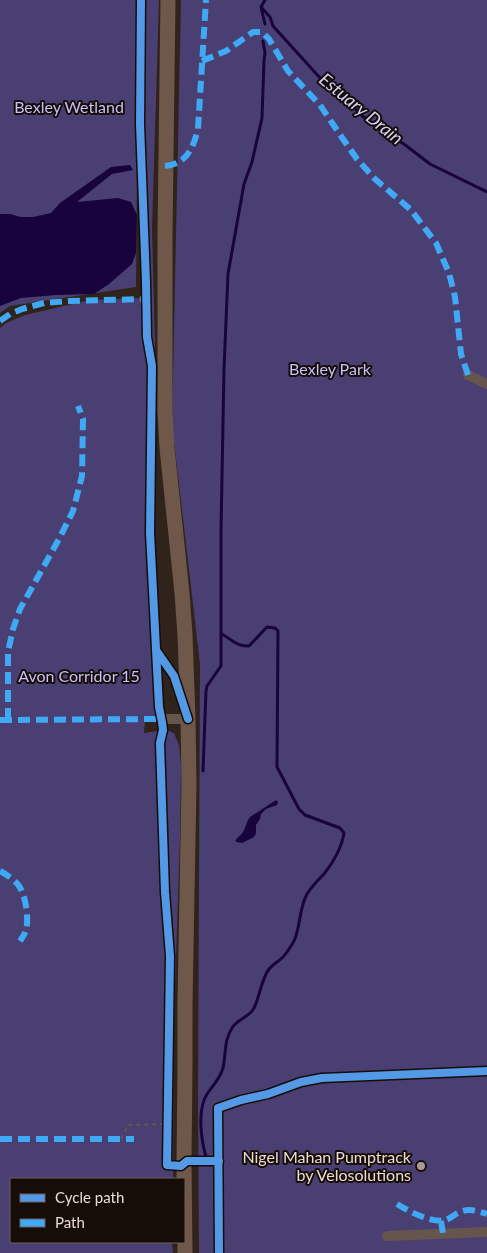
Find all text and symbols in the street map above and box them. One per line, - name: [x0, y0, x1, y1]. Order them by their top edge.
- water label: Estuary Drain: [315, 68, 408, 149]
- park label: Bexley Wetland: [14, 97, 124, 116]
- park label: Bexley Park: [289, 359, 372, 378]
- park label: Avon Corridor 15: [18, 666, 140, 685]
- place label: Nigel Mahan Pumptrack by Velosolutions: [242, 1147, 412, 1184]
- marker: Nigel Mahan Pumptrack by Velosolutions: [415, 1160, 427, 1172]
- legend: [10, 1178, 185, 1243]
- text: Cycle path: [55, 1188, 124, 1206]
- text: Path: [55, 1213, 85, 1231]

